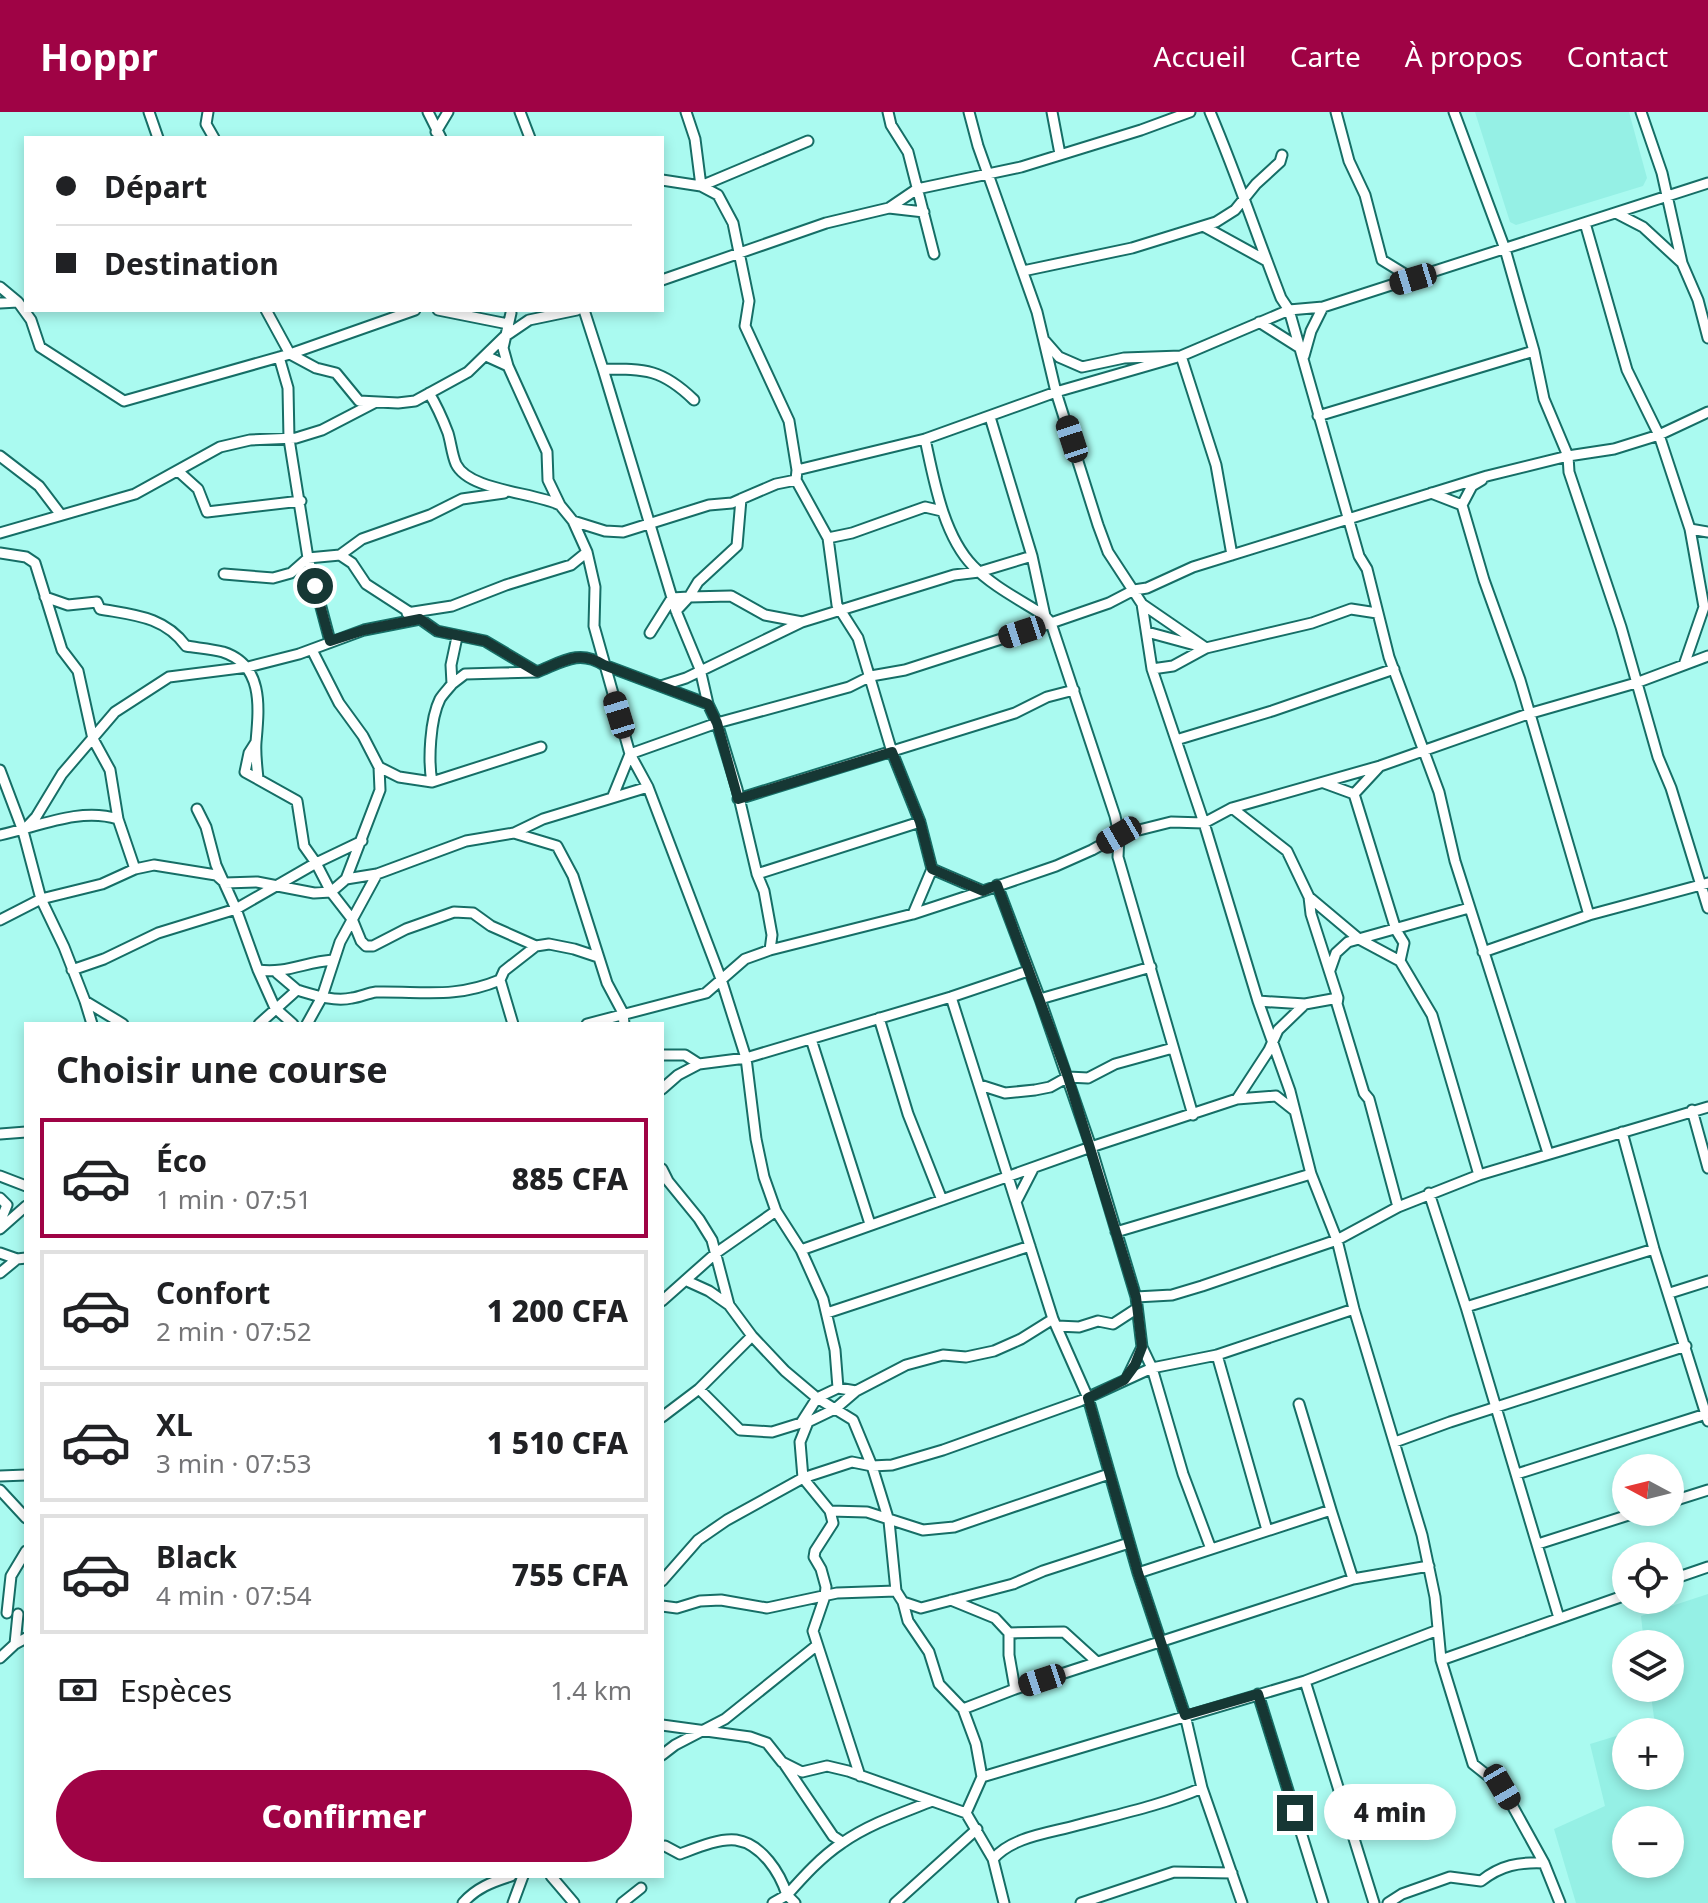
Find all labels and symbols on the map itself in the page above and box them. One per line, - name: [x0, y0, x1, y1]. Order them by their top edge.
- car: [1387, 261, 1439, 297]
- car: [1053, 412, 1091, 466]
- route start: [297, 568, 333, 604]
- car: [995, 613, 1049, 651]
- car: [601, 689, 637, 741]
- car: [1092, 813, 1146, 857]
- north arrow: [1612, 1454, 1684, 1526]
- car: [1015, 1661, 1069, 1699]
- car: [1480, 1760, 1524, 1814]
- callout: 4 min: [1323, 1785, 1455, 1841]
- route end: [1277, 1795, 1313, 1831]

